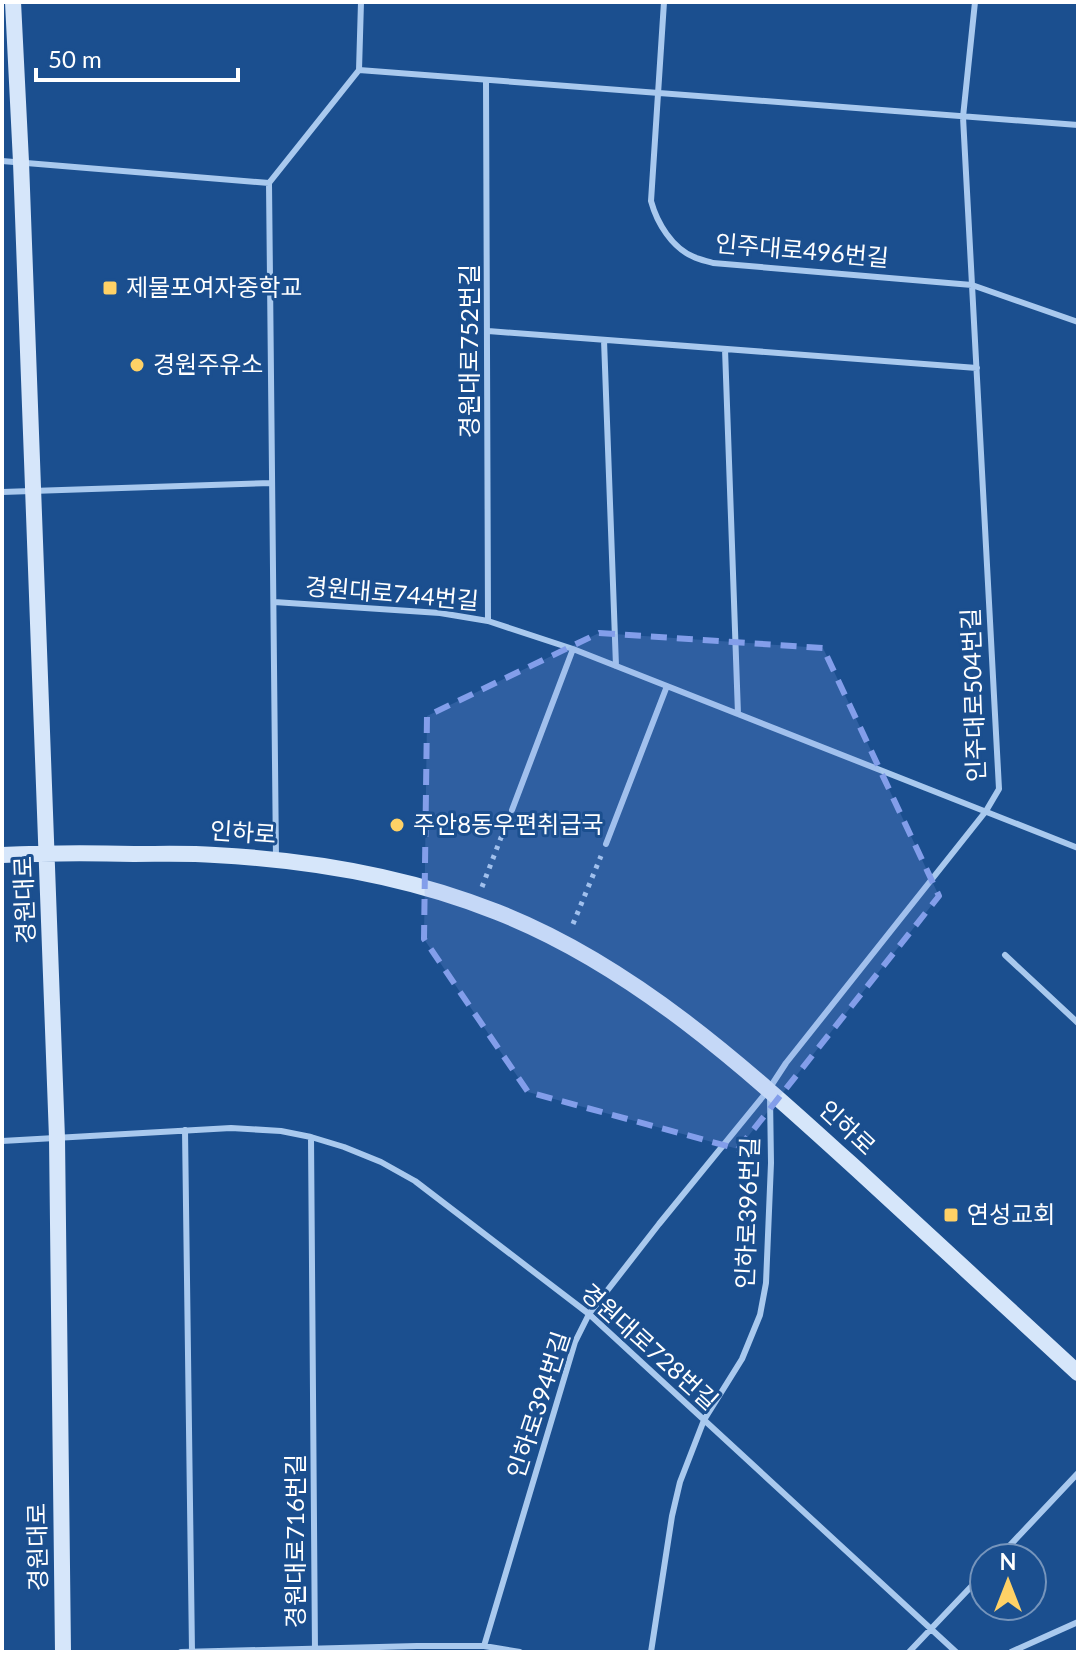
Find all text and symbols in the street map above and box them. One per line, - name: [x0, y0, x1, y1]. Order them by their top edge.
- scale bar: [36, 32, 238, 82]
- text: 50 m: [48, 44, 102, 73]
- street label: 인주대로496번길: [714, 227, 890, 272]
- street label: 경원대로752번길: [454, 264, 483, 438]
- place label: 제물포여자중학교: [126, 272, 303, 301]
- marker: 제물포여자중학교: [101, 279, 119, 297]
- place label: 경원주유소: [153, 349, 263, 378]
- marker: 경원주유소: [128, 356, 146, 374]
- street label: 경원대로744번길: [304, 570, 480, 615]
- street label: 인주대로504번길: [955, 607, 990, 783]
- place label: 주안8동우편취급국: [413, 809, 604, 838]
- street label: 인하로: [209, 815, 277, 848]
- marker: 주안8동우편취급국: [388, 816, 406, 834]
- street label: 경원대로: [7, 855, 40, 945]
- street label: 인하로: [814, 1094, 882, 1160]
- street label: 인하로396번길: [729, 1136, 764, 1289]
- place label: 연성교회: [967, 1199, 1055, 1228]
- marker: 연성교회: [942, 1206, 960, 1224]
- street label: 경원대로728번길: [576, 1277, 724, 1415]
- street label: 인하로394번길: [500, 1328, 575, 1481]
- street label: 경원대로716번길: [280, 1454, 309, 1628]
- street label: 경원대로: [21, 1503, 52, 1591]
- north arrow: [968, 1542, 1048, 1622]
- text: N: [1000, 1548, 1016, 1575]

